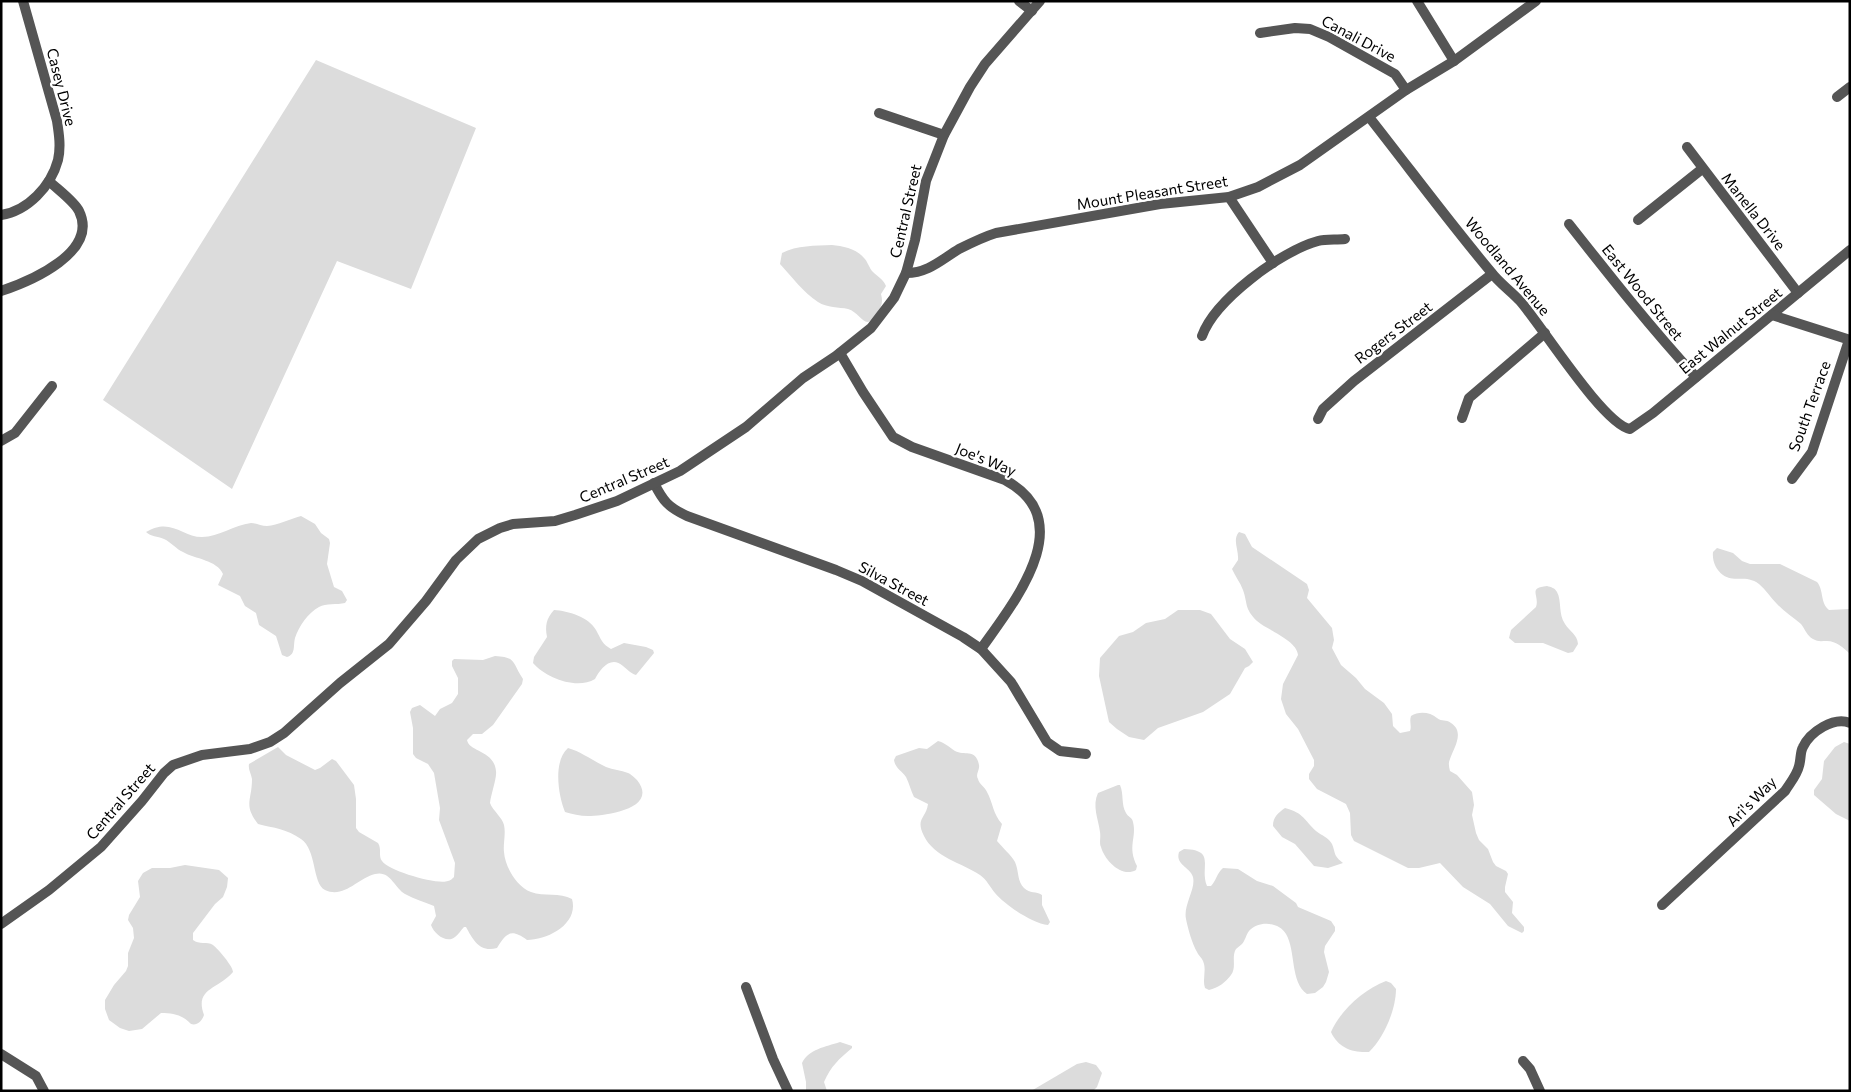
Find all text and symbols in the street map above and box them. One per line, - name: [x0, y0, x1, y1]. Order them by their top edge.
- street label: Canali Drive: [1319, 11, 1399, 65]
- street label: Casey Drive: [44, 46, 80, 128]
- street label: Central Street: [885, 162, 925, 260]
- street label: Manella Drive: [1718, 169, 1790, 253]
- street label: Mount Pleasant Street: [1075, 171, 1229, 213]
- street label: Woodland Avenue: [1462, 213, 1554, 319]
- street label: East Wood Street: [1599, 240, 1687, 344]
- street label: East Walnut Street: [1675, 283, 1785, 377]
- street label: Rogers Street: [1351, 297, 1435, 367]
- street label: South Terrace: [1784, 358, 1834, 454]
- street label: Joe's Way: [953, 439, 1019, 479]
- street label: Central Street: [576, 452, 672, 506]
- street label: Silva Street: [856, 557, 932, 609]
- street label: Central Street: [82, 759, 158, 843]
- street label: Ari's Way: [1722, 772, 1780, 830]

